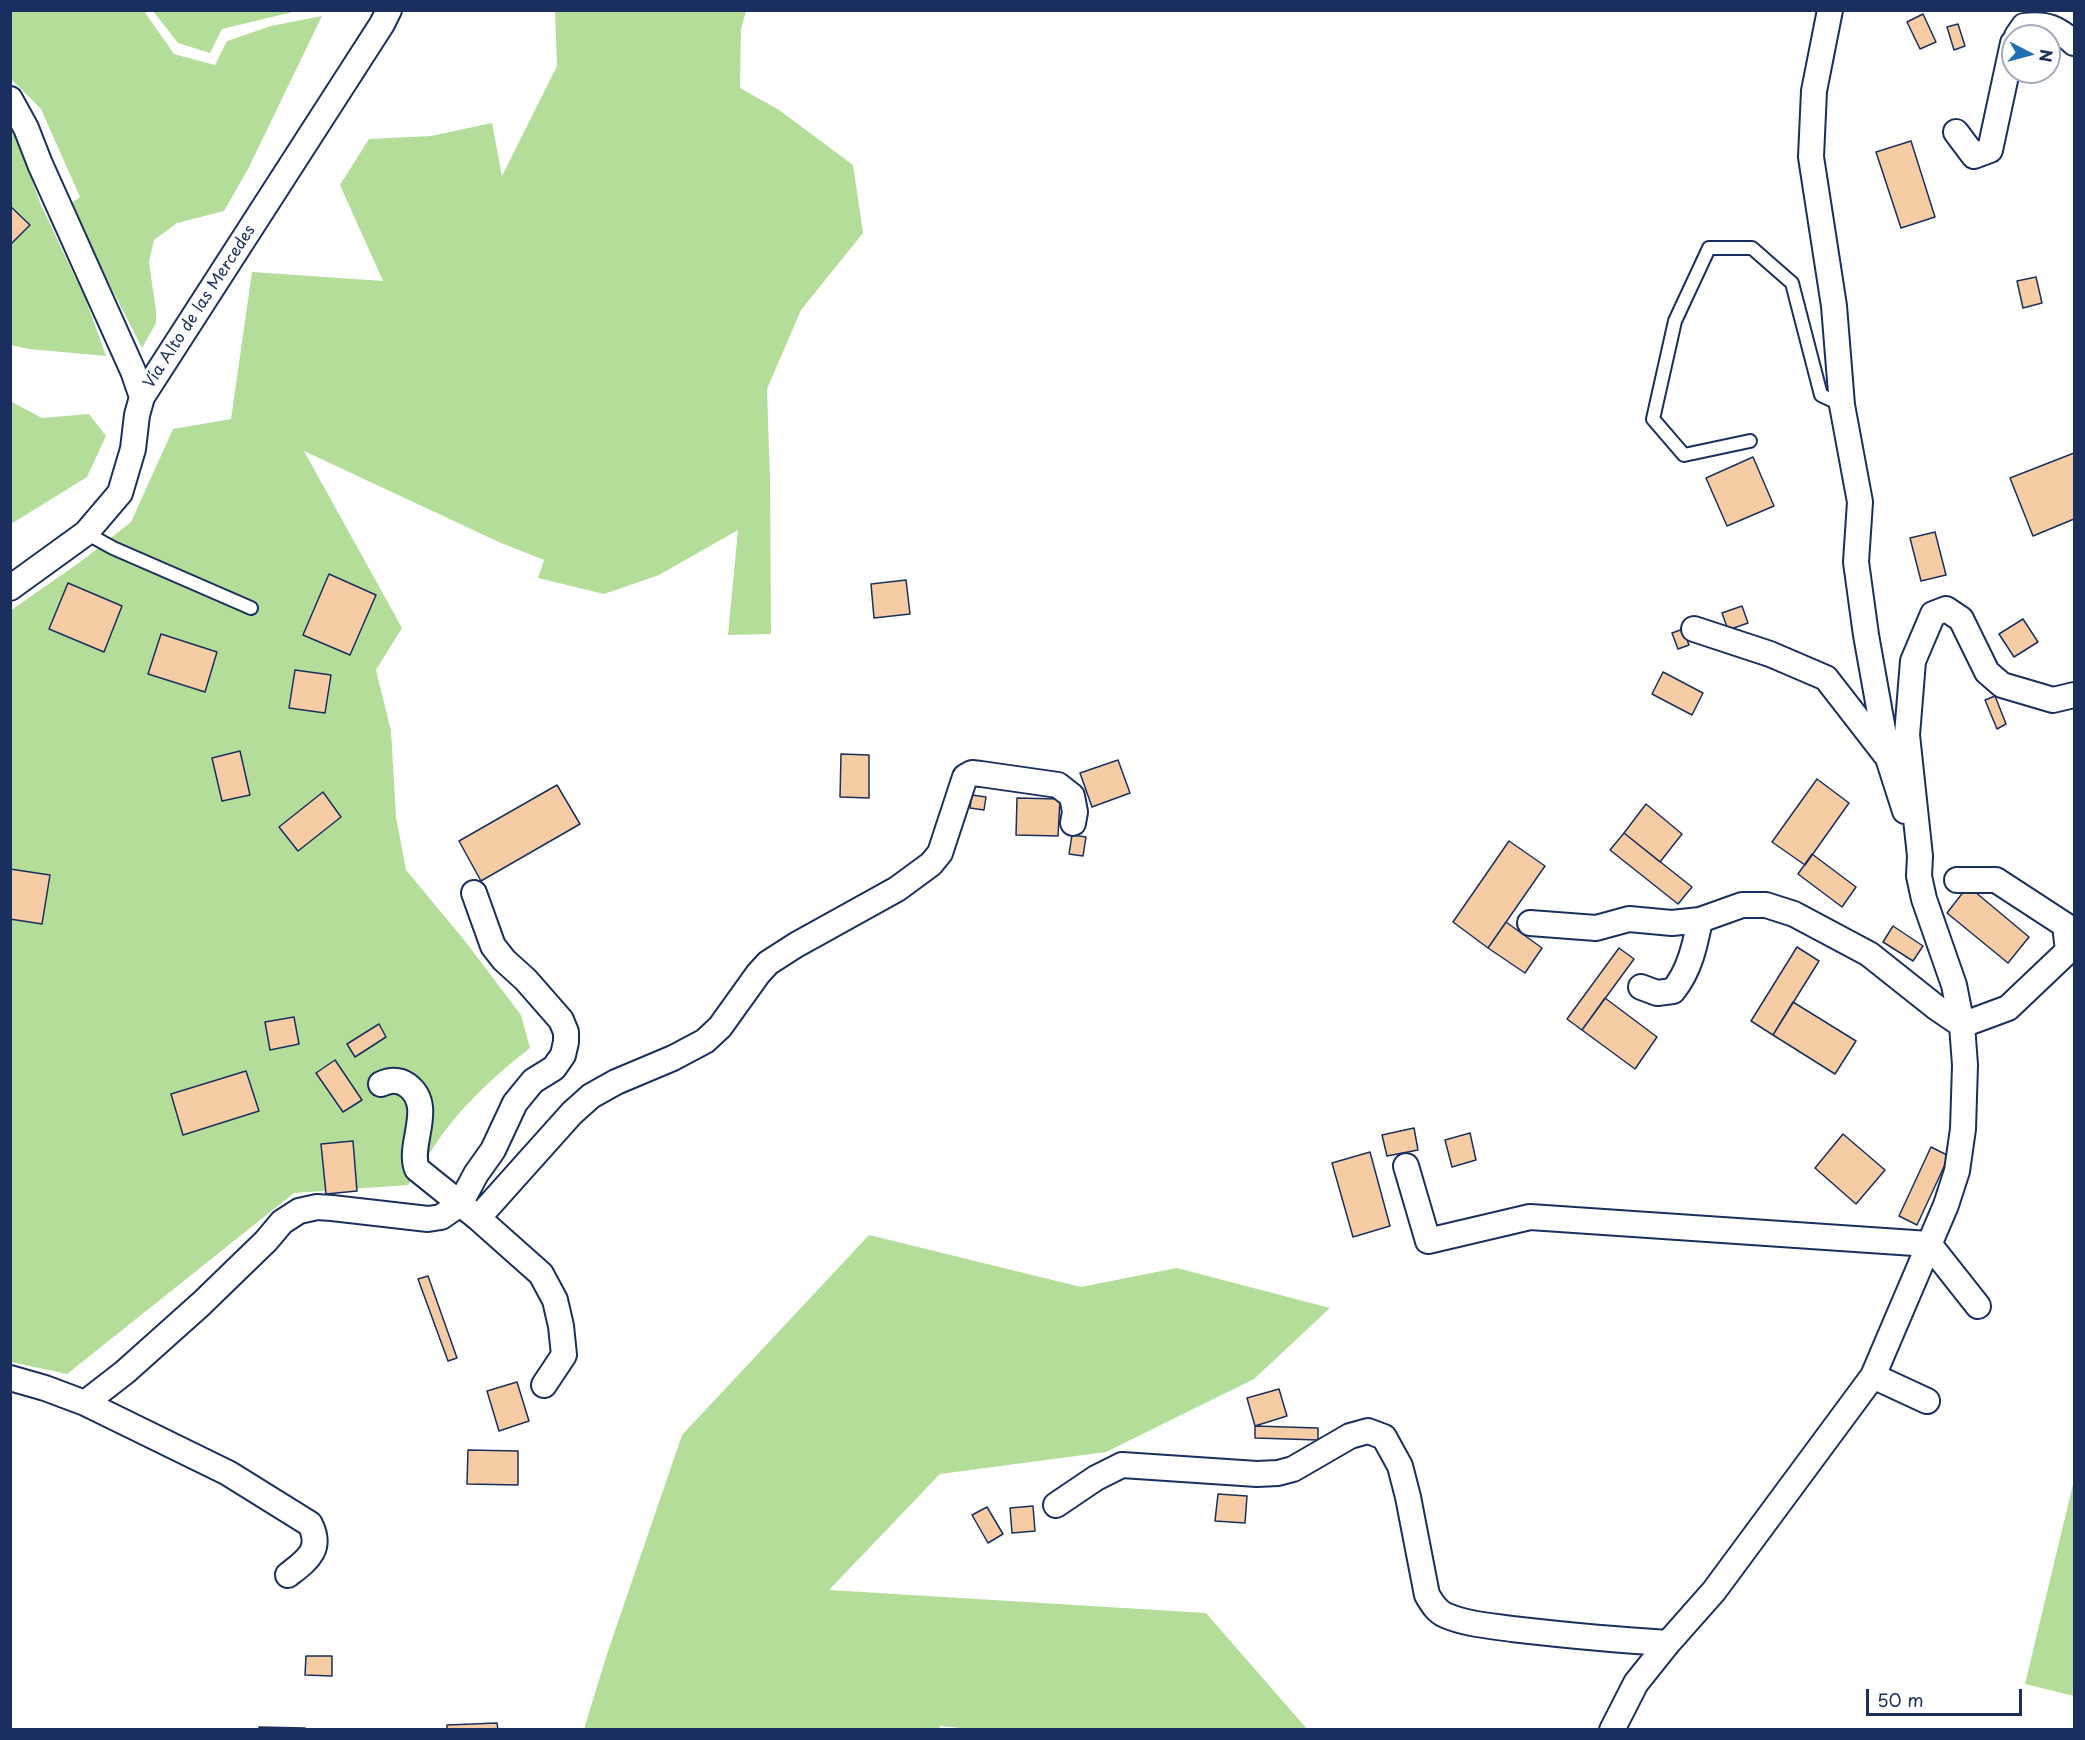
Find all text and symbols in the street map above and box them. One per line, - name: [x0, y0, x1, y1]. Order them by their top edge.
- north arrow: [2001, 24, 2061, 84]
- text: N: [2034, 48, 2060, 63]
- street label: Vía Alto de las Mercedes: [140, 222, 260, 392]
- scale bar: [1869, 1677, 2025, 1715]
- text: 50 m: [1877, 1686, 1924, 1713]

